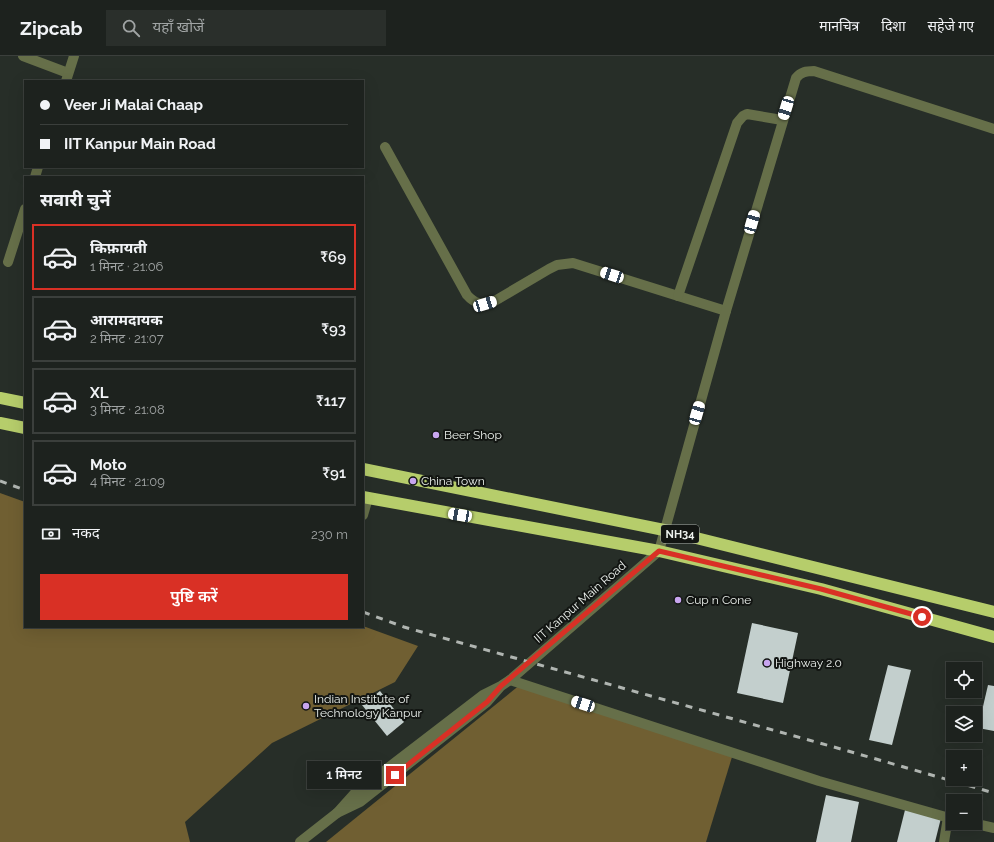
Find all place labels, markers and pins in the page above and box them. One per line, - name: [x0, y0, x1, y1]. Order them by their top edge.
- place label: Beer Shop: [444, 428, 502, 442]
- marker: Beer Shop: [431, 430, 441, 440]
- place label: China Town: [421, 474, 485, 488]
- marker: China Town: [408, 476, 418, 486]
- place label: Cup n Cone: [686, 593, 751, 607]
- marker: Cup n Cone: [673, 595, 683, 605]
- place label: Highway 2.0: [775, 656, 842, 670]
- marker: Highway 2.0: [762, 658, 772, 668]
- place label: Indian Institute of Technology Kanpur: [314, 692, 423, 720]
- marker: Indian Institute of Technology Kanpur: [301, 701, 311, 711]

